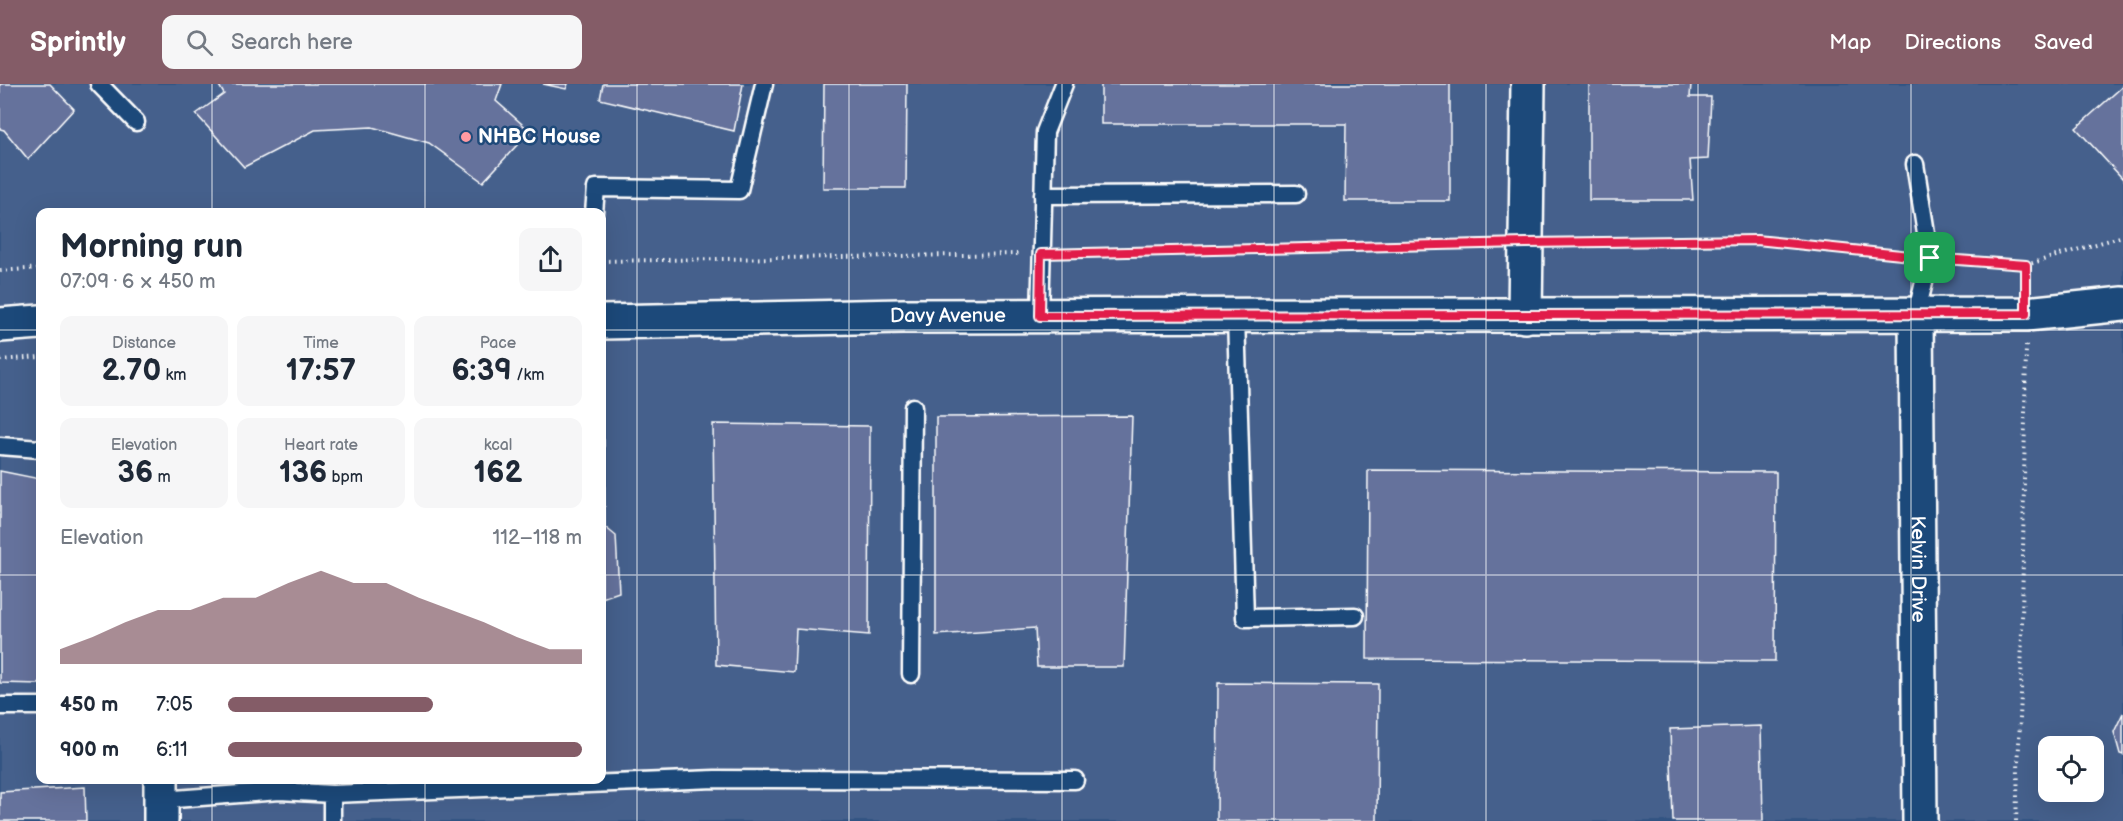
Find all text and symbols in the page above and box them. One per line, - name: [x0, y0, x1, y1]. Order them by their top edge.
- search box: [162, 15, 582, 69]
- text: Sprintly: [30, 26, 126, 59]
- icon: search: [183, 26, 216, 59]
- text: Search here: [231, 29, 353, 56]
- text: Map: [1829, 30, 1872, 55]
- text: Directions: [1905, 30, 2001, 55]
- text: Saved: [2034, 30, 2093, 55]
- place label: NHBC House: [478, 125, 600, 149]
- marker: NHBC House: [459, 130, 473, 144]
- text: Morning run: [60, 227, 243, 267]
- button: share: [519, 228, 582, 291]
- pin: [1904, 232, 1955, 283]
- icon: arrive: [1913, 241, 1946, 274]
- text: 07:09 · 6 × 450 m: [60, 270, 216, 294]
- street label: Davy Avenue: [890, 304, 1006, 328]
- text: Distance: [112, 334, 176, 353]
- text: Time: [303, 334, 339, 353]
- text: Pace: [480, 334, 516, 353]
- text: 2.70: [101, 353, 161, 389]
- text: 17:57: [286, 353, 356, 389]
- text: 6:39: [451, 353, 512, 389]
- text: km: [161, 366, 187, 385]
- text: /km: [512, 366, 545, 385]
- text: Elevation: [111, 436, 177, 455]
- text: Heart rate: [284, 436, 358, 455]
- text: kcal: [484, 436, 512, 455]
- text: 36: [117, 455, 153, 491]
- text: 136: [279, 455, 327, 491]
- text: 162: [474, 455, 522, 491]
- text: m: [153, 468, 171, 487]
- text: bpm: [327, 468, 363, 487]
- street label: Kelvin Drive: [1906, 515, 1930, 623]
- text: Elevation: [60, 526, 143, 550]
- text: 112–118 m: [492, 526, 582, 550]
- text: 450 m: [60, 693, 118, 717]
- text: 7:05: [156, 693, 193, 717]
- map controls: [2038, 736, 2104, 802]
- button: locate: [2038, 736, 2104, 802]
- text: 900 m: [60, 738, 119, 762]
- text: 6:11: [156, 738, 188, 762]

